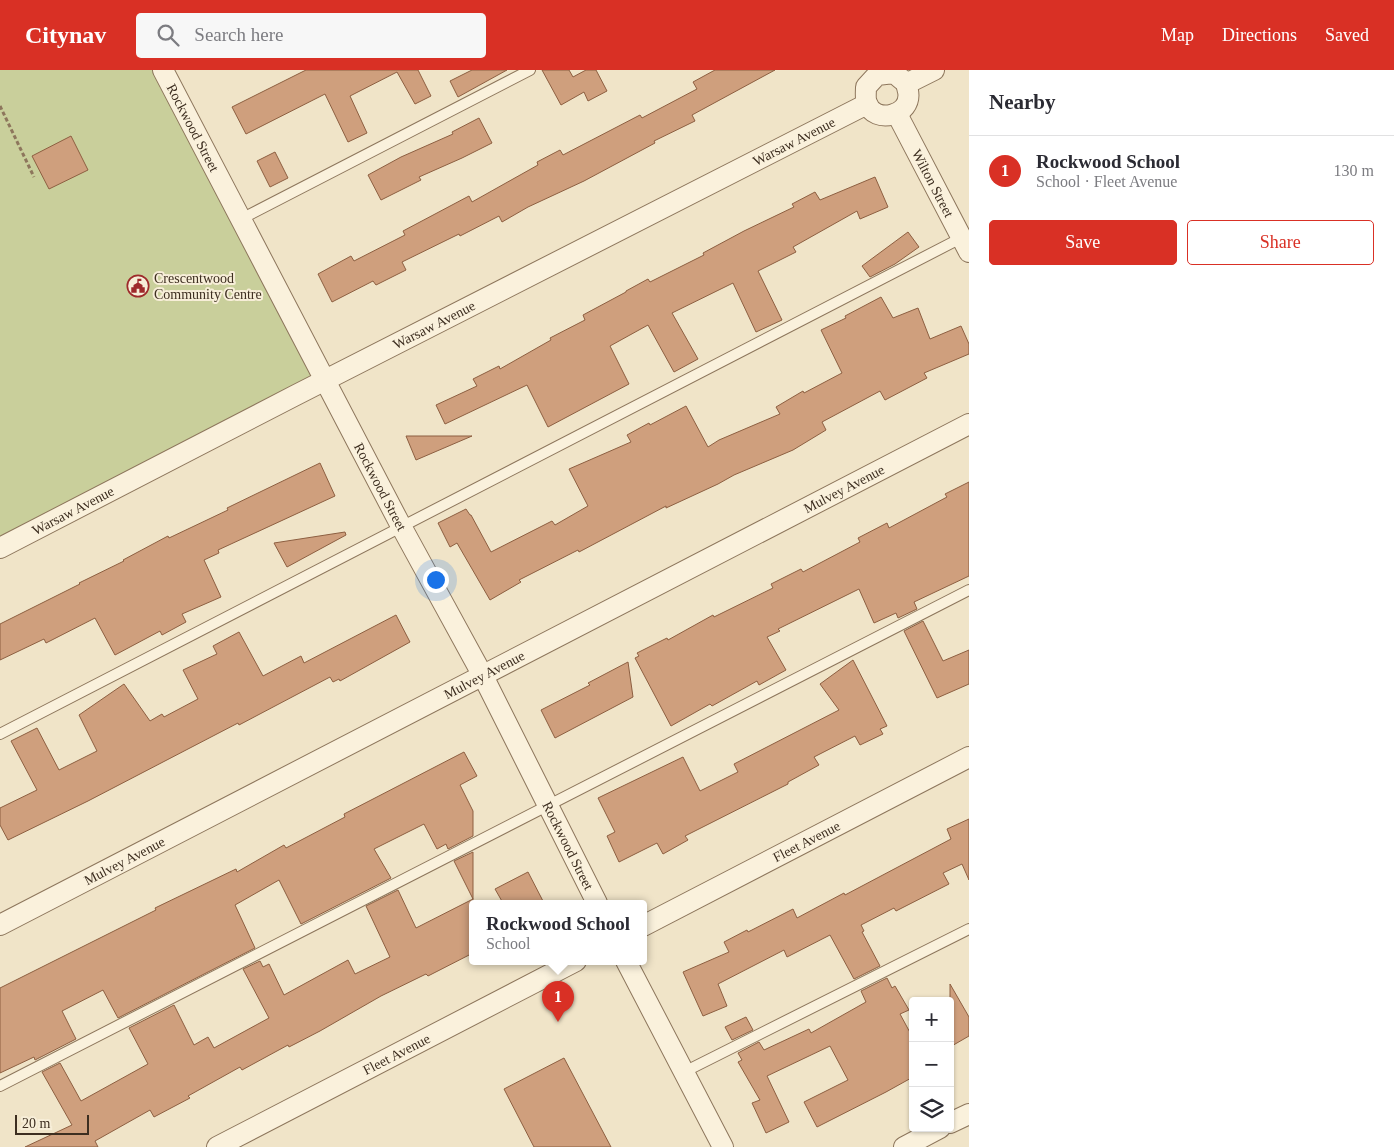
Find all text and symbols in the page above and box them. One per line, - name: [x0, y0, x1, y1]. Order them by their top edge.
- search box: [136, 13, 486, 58]
- icon: search: [154, 21, 182, 49]
- text: Citynav: [25, 22, 106, 48]
- text: Search here: [194, 24, 283, 45]
- text: Map: [1161, 25, 1194, 45]
- text: Directions: [1222, 25, 1297, 45]
- text: Saved: [1325, 25, 1369, 45]
- street label: Rockwood Street: [164, 81, 222, 174]
- text: Nearby: [989, 90, 1056, 114]
- street label: Warsaw Avenue: [750, 114, 837, 168]
- street label: Wilton Street: [909, 147, 957, 220]
- text: Rockwood School: [1036, 151, 1180, 172]
- text: 1: [1001, 162, 1009, 179]
- text: 130 m: [1334, 162, 1374, 179]
- text: School · Fleet Avenue: [1036, 173, 1177, 190]
- button: Save: [989, 220, 1177, 265]
- button: Share: [1187, 220, 1374, 265]
- place label: Crescentwood Community Centre: [154, 271, 262, 302]
- public building icon: Crescentwood Community Centre: [126, 274, 150, 298]
- street label: Warsaw Avenue: [390, 298, 477, 352]
- street label: Rockwood Street: [351, 440, 410, 533]
- street label: Mulvey Avenue: [801, 462, 887, 516]
- street label: Warsaw Avenue: [29, 483, 116, 538]
- your location: [423, 567, 449, 593]
- street label: Mulvey Avenue: [441, 648, 527, 702]
- street label: Rockwood Street: [540, 799, 597, 892]
- street label: Fleet Avenue: [770, 818, 842, 865]
- street label: Mulvey Avenue: [81, 834, 167, 888]
- popup: [469, 900, 647, 965]
- text: Rockwood School: [486, 913, 630, 934]
- text: School: [486, 935, 530, 952]
- pin: 1: [542, 981, 574, 1022]
- map controls: [909, 997, 954, 1132]
- button: +: [909, 997, 954, 1042]
- street label: Fleet Avenue: [360, 1031, 432, 1078]
- button: −: [909, 1042, 954, 1087]
- button: layers: [909, 1087, 954, 1132]
- scale bar: [15, 1112, 89, 1135]
- text: 20 m: [22, 1116, 50, 1131]

